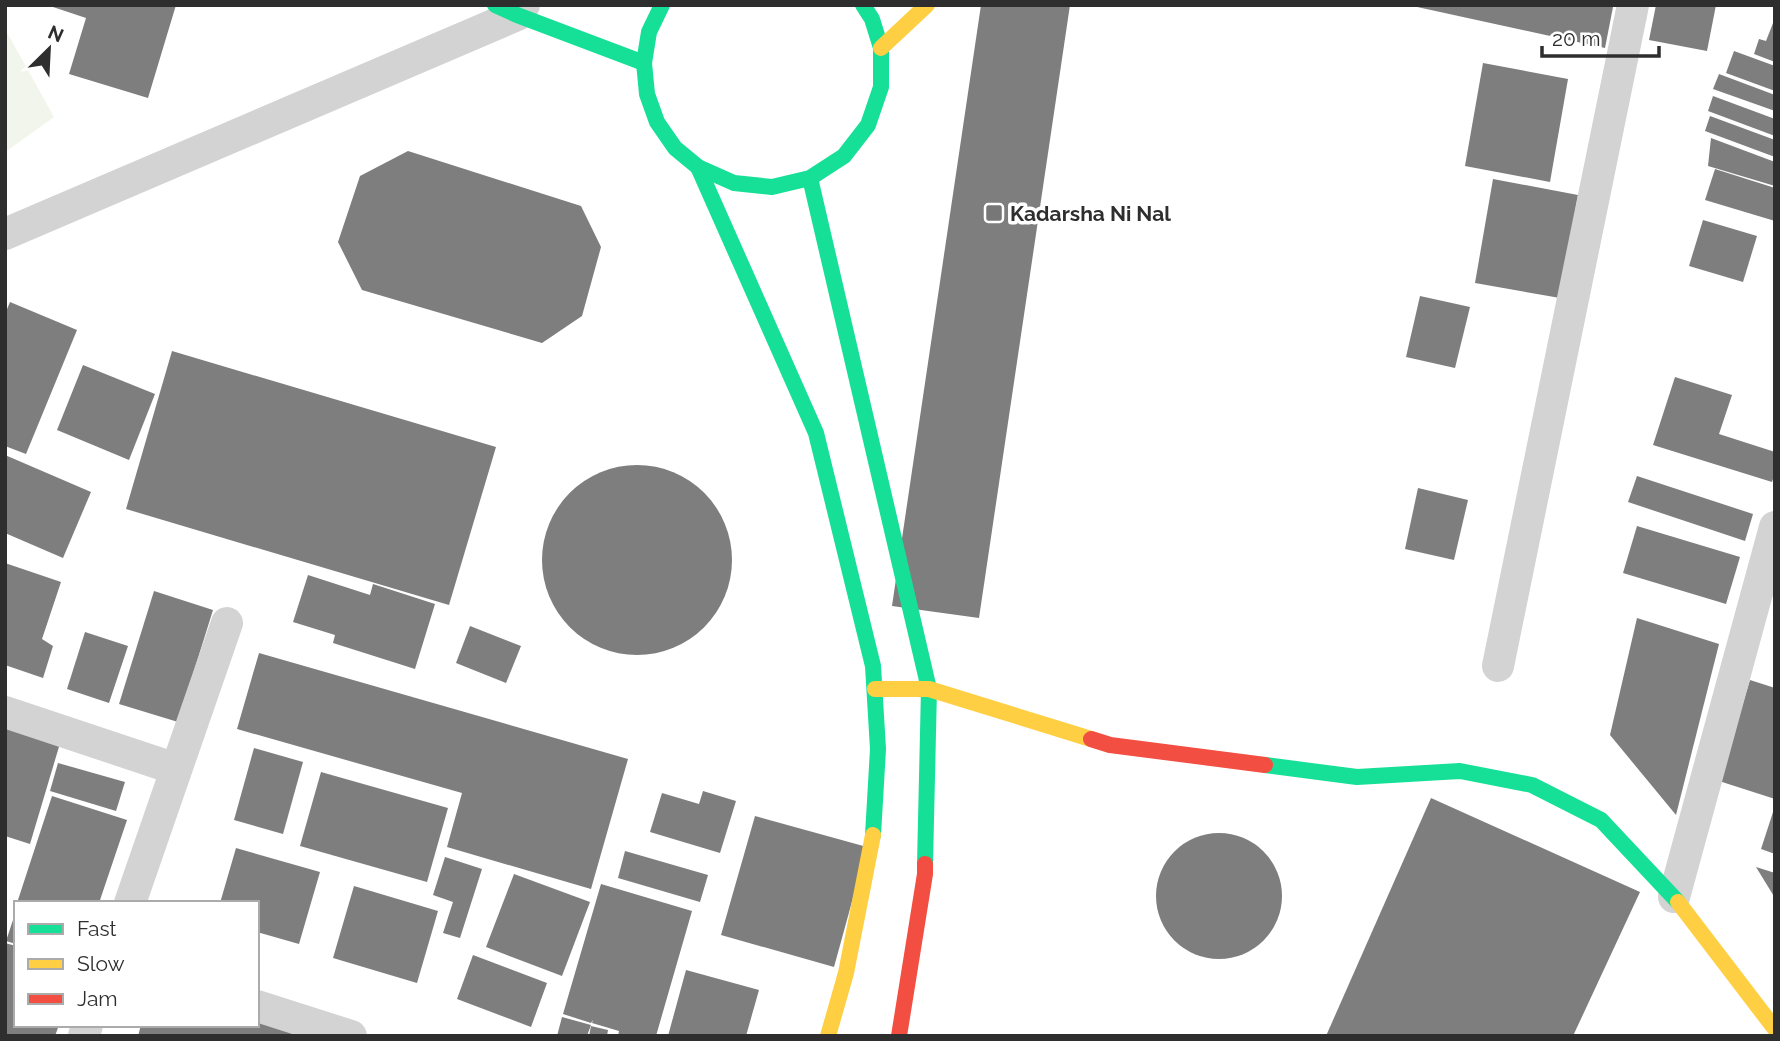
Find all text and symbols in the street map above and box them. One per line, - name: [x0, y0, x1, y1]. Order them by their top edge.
- north arrow: [14, 14, 84, 84]
- scale bar: [1542, 14, 1659, 58]
- text: N: [45, 20, 67, 46]
- text: 20 m: [1552, 26, 1600, 51]
- place label: Kadarsha Ni Nal: [1010, 201, 1171, 226]
- marker: Kadarsha Ni Nal: [984, 203, 1004, 223]
- legend: [14, 901, 259, 1027]
- text: Fast: [77, 916, 117, 941]
- text: Slow: [77, 951, 125, 976]
- text: Jam: [77, 986, 118, 1011]

